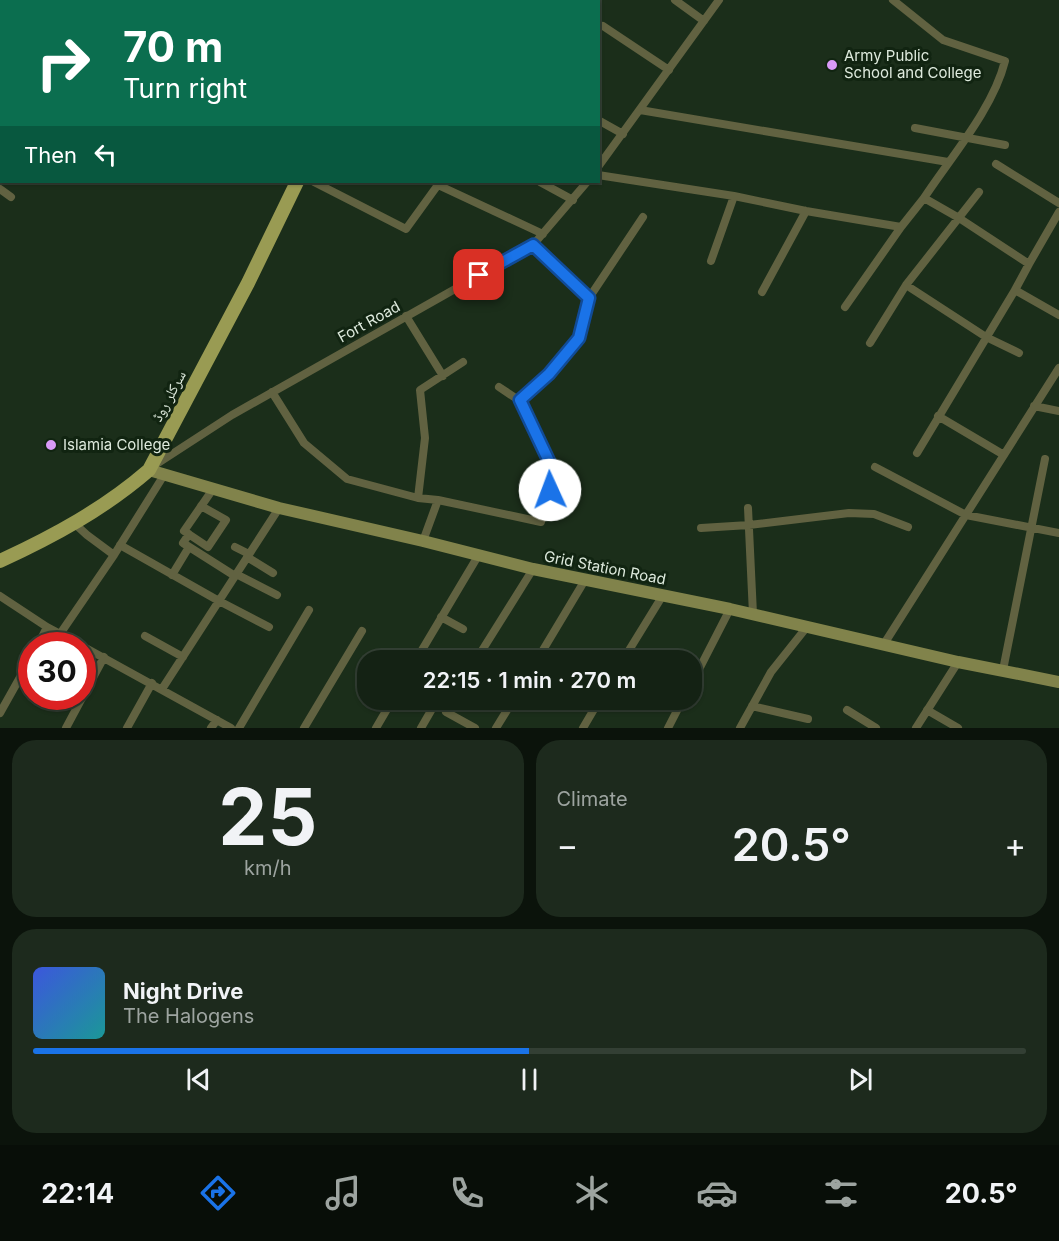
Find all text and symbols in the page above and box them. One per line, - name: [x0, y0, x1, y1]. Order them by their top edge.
- text: 70 m: [123, 21, 223, 72]
- icon: right: [24, 24, 102, 102]
- place label: Army Public School and College: [844, 46, 982, 82]
- marker: Army Public School and College: [825, 58, 839, 72]
- text: Turn right: [123, 72, 247, 105]
- icon: left: [89, 138, 122, 171]
- text: Then: [24, 142, 77, 168]
- pin: [453, 249, 504, 300]
- icon: arrive: [462, 258, 495, 291]
- street label: Fort Road: [334, 297, 403, 346]
- street label: سرکلر روڈ: [147, 367, 190, 425]
- place label: Islamia College: [63, 435, 170, 454]
- marker: Islamia College: [44, 438, 58, 452]
- position arrow: [518, 458, 582, 522]
- street label: Grid Station Road: [542, 546, 668, 589]
- speed limit sign: 30: [18, 632, 96, 710]
- text: 22:15 · 1 min · 270 m: [423, 667, 636, 693]
- text: 25: [218, 769, 317, 864]
- text: Climate: [557, 787, 628, 811]
- text: 20.5°: [732, 817, 851, 872]
- text: −: [557, 825, 578, 865]
- text: +: [1004, 825, 1026, 865]
- text: km/h: [244, 856, 292, 880]
- text: Night Drive: [123, 978, 243, 1004]
- text: The Halogens: [123, 1004, 254, 1028]
- icon: previous: [182, 1063, 215, 1096]
- icon: pause: [513, 1063, 546, 1096]
- icon: next: [844, 1063, 877, 1096]
- icon: directions: [197, 1172, 239, 1214]
- icon: music: [322, 1172, 364, 1214]
- icon: phone: [446, 1172, 488, 1214]
- icon: climate: [571, 1172, 613, 1214]
- icon: car: [696, 1172, 738, 1214]
- icon: filters: [820, 1172, 862, 1214]
- text: 22:14: [41, 1177, 114, 1210]
- text: 20.5°: [945, 1177, 1018, 1210]

